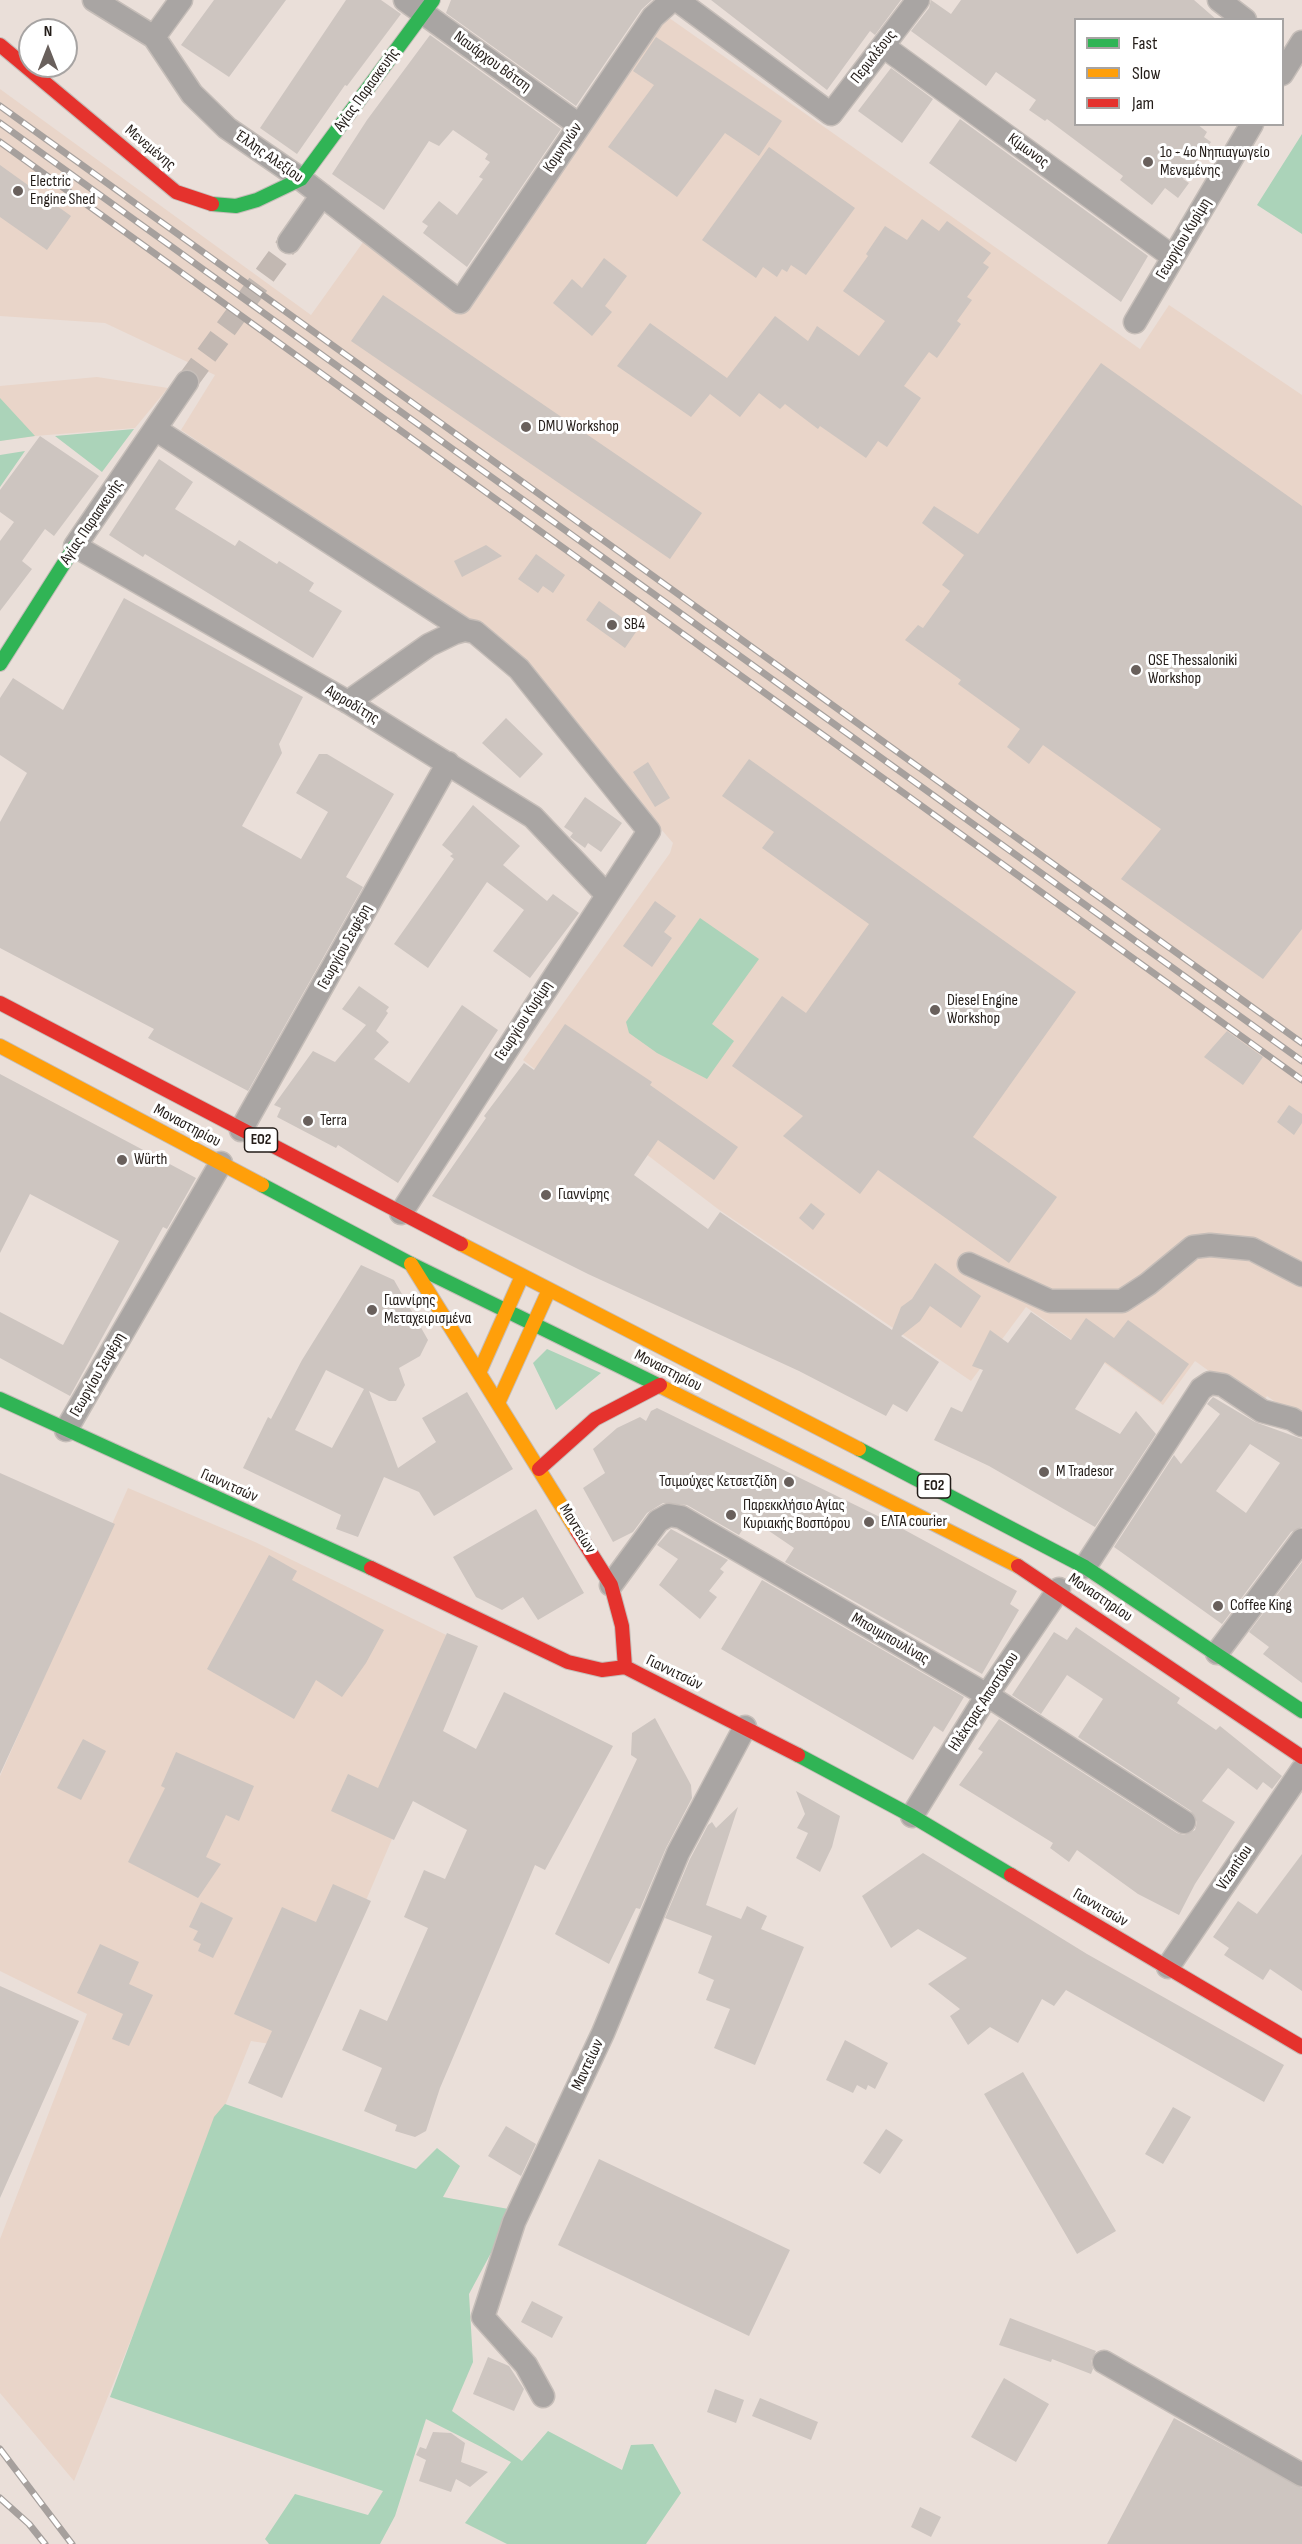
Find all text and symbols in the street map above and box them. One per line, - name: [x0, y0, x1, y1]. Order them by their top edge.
- north arrow: [18, 18, 78, 78]
- legend: [1074, 18, 1284, 126]
- text: N: [44, 22, 52, 41]
- street label: Περικλέους: [847, 26, 901, 88]
- street label: Ναυάρχου Βότση: [450, 28, 534, 96]
- text: Fast: [1132, 33, 1157, 54]
- street label: Αγίας Παρασκευής: [330, 44, 404, 136]
- text: Slow: [1132, 63, 1161, 84]
- text: Jam: [1132, 93, 1154, 114]
- street label: Κομνηνών: [539, 120, 587, 176]
- street label: Μενεμένης: [121, 121, 179, 175]
- street label: Έλλης Αλεξίου: [231, 127, 307, 187]
- street label: Κίμωνος: [1004, 130, 1052, 172]
- place label: 1o - 4o Νηπιαγωγείο Μενεμένης: [1160, 143, 1270, 181]
- marker: 1o - 4o Νηπιαγωγείο Μενεμένης: [1141, 155, 1155, 169]
- place label: Electric Engine Shed: [30, 172, 95, 210]
- marker: Electric Engine Shed: [11, 184, 25, 198]
- street label: Γεωργίου Κυρίμη: [1152, 195, 1216, 283]
- place label: DMU Workshop: [538, 417, 619, 437]
- marker: DMU Workshop: [519, 420, 533, 434]
- street label: Αγίας Παρασκευής: [56, 476, 128, 568]
- place label: SB4: [624, 615, 645, 635]
- marker: SB4: [605, 618, 619, 632]
- place label: OSE Thessaloniki Workshop: [1148, 651, 1237, 689]
- marker: OSE Thessaloniki Workshop: [1129, 663, 1143, 677]
- street label: Αφροδίτης: [322, 681, 382, 729]
- street label: Γεωργίου Σεφέρη: [314, 901, 376, 993]
- street label: Γεωργίου Κυρίμη: [491, 978, 557, 1064]
- place label: Diesel Engine Workshop: [947, 991, 1018, 1029]
- marker: Diesel Engine Workshop: [928, 1003, 942, 1017]
- street label: Μοναστηρίου: [150, 1100, 224, 1152]
- place label: Terra: [320, 1111, 347, 1131]
- marker: Terra: [301, 1114, 315, 1128]
- road number: ΕΟ2: [244, 1128, 278, 1152]
- place label: Würth: [134, 1150, 167, 1170]
- marker: Würth: [115, 1153, 129, 1167]
- place label: Γιαννίρης: [558, 1185, 610, 1205]
- marker: Γιαννίρης: [539, 1188, 553, 1202]
- place label: Γιαννίρης Μεταχειρισμένα: [384, 1291, 471, 1329]
- marker: Γιαννίρης Μεταχειρισμένα: [365, 1303, 379, 1317]
- street label: Γεωργίου Σεφέρη: [66, 1329, 130, 1421]
- street label: Μοναστηρίου: [631, 1346, 705, 1396]
- place label: M Tradesor: [1056, 1462, 1114, 1482]
- street label: Γιαννιτσών: [198, 1465, 260, 1507]
- marker: M Tradesor: [1037, 1465, 1051, 1479]
- place label: Τσιμούχες Κετσετζίδη: [659, 1472, 777, 1492]
- road number: ΕΟ2: [918, 1474, 950, 1498]
- marker: Τσιμούχες Κετσετζίδη: [782, 1475, 796, 1489]
- place label: Παρεκκλήσιο Αγίας Κυριακής Βοσπόρου: [743, 1496, 851, 1534]
- street label: Μαντείων: [554, 1501, 600, 1557]
- marker: Παρεκκλήσιο Αγίας Κυριακής Βοσπόρου: [724, 1508, 738, 1522]
- place label: ΕΛΤΑ courier: [881, 1512, 947, 1532]
- marker: ΕΛΤΑ courier: [862, 1515, 876, 1529]
- street label: Μοναστηρίου: [1064, 1570, 1136, 1626]
- place label: Coffee King: [1230, 1596, 1292, 1616]
- marker: Coffee King: [1211, 1599, 1225, 1613]
- street label: Μπουμπουλίνας: [848, 1609, 932, 1669]
- street label: Ηλέκτρας Αποστόλου: [945, 1649, 1023, 1755]
- street label: Γιαννιτσών: [643, 1651, 705, 1695]
- street label: Vizantiou: [1213, 1842, 1257, 1894]
- street label: Γιαννιτσών: [1069, 1885, 1131, 1931]
- street label: Μαντείων: [568, 2036, 608, 2094]

